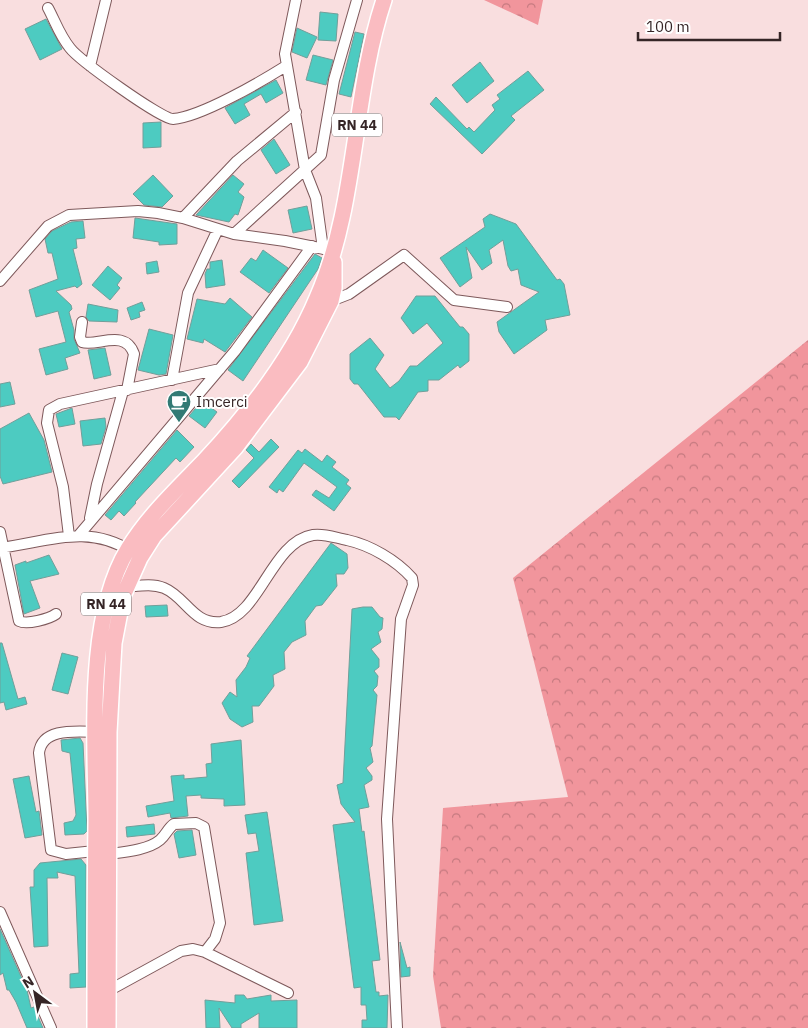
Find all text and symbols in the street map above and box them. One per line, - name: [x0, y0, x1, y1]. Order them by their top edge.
- scale bar: [638, 10, 780, 42]
- text: 100 m: [646, 17, 690, 36]
- road number: RN 44: [332, 114, 382, 136]
- cafe icon: Imcerci: [166, 389, 192, 423]
- place label: Imcerci: [196, 392, 248, 411]
- road number: RN 44: [81, 592, 131, 616]
- north arrow: [10, 968, 60, 1018]
- text: N: [19, 972, 37, 992]

